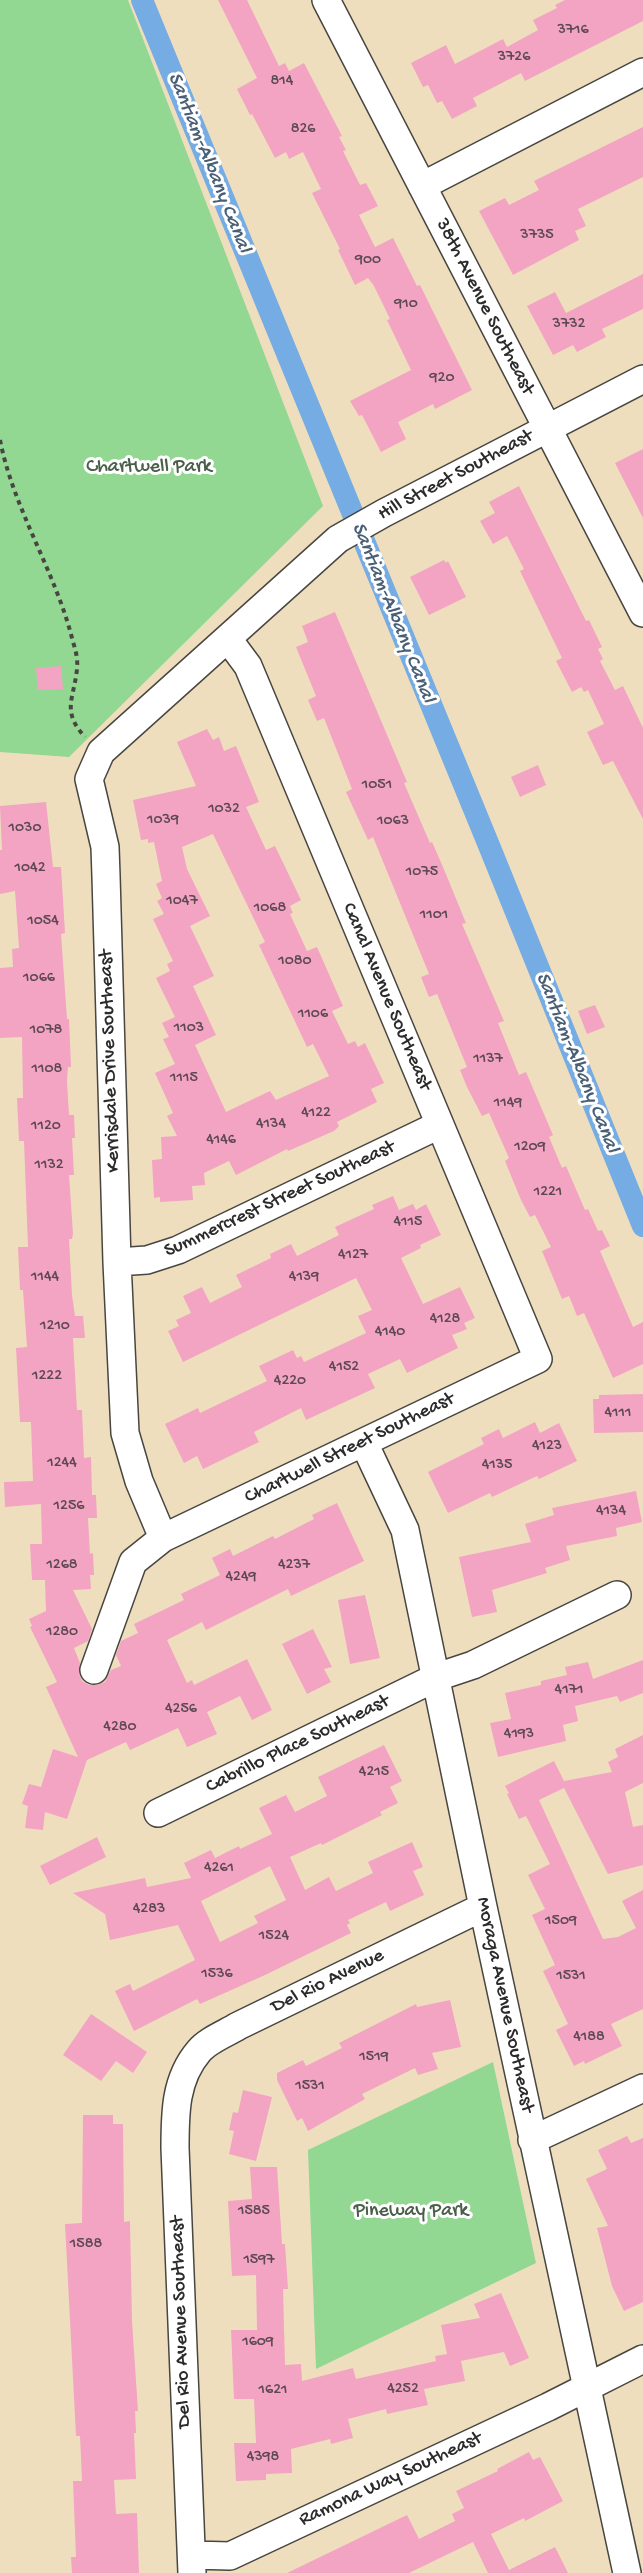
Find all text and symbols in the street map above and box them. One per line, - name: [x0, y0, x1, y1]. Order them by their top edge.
- house number: 3716: [557, 21, 589, 41]
- house number: 3726: [498, 48, 530, 68]
- water label: Santiam-Albany Canal: [160, 69, 256, 257]
- house number: 814: [271, 72, 293, 92]
- house number: 826: [291, 120, 315, 140]
- street label: 38th Avenue Southeast: [429, 215, 539, 399]
- house number: 3735: [520, 226, 554, 246]
- house number: 900: [355, 251, 381, 271]
- house number: 910: [394, 295, 418, 315]
- house number: 3732: [553, 315, 585, 335]
- house number: 920: [430, 369, 454, 389]
- street label: Hill Street Southeast: [374, 425, 538, 527]
- park label: Chartwell Park: [86, 456, 212, 480]
- water label: Santiam-Albany Canal: [344, 519, 440, 707]
- house number: 1051: [362, 776, 392, 796]
- house number: 1032: [208, 800, 240, 820]
- house number: 1039: [147, 811, 179, 831]
- house number: 1063: [377, 812, 409, 832]
- house number: 1030: [9, 819, 41, 839]
- house number: 1042: [15, 859, 45, 879]
- house number: 1075: [406, 863, 438, 883]
- house number: 1047: [166, 892, 198, 912]
- house number: 1068: [254, 899, 286, 919]
- street label: Canal Avenue Southeast: [336, 900, 436, 1094]
- house number: 1101: [420, 906, 448, 926]
- house number: 1054: [27, 912, 59, 932]
- street label: Kerrisdale Drive Southeast: [95, 949, 127, 1173]
- house number: 1080: [278, 952, 312, 972]
- house number: 1066: [23, 969, 55, 989]
- water label: Santiam-Albany Canal: [528, 969, 624, 1157]
- house number: 1106: [298, 1005, 328, 1025]
- house number: 1103: [174, 1019, 204, 1039]
- house number: 1078: [30, 1021, 62, 1041]
- house number: 1137: [473, 1050, 503, 1070]
- house number: 1108: [32, 1060, 62, 1080]
- house number: 1115: [170, 1069, 198, 1089]
- house number: 1149: [494, 1094, 522, 1114]
- house number: 4122: [301, 1104, 331, 1124]
- house number: 4134: [256, 1115, 286, 1135]
- house number: 1120: [31, 1117, 61, 1137]
- house number: 4146: [206, 1131, 236, 1151]
- street label: Summercrest Street Southeast: [161, 1136, 399, 1264]
- house number: 1209: [514, 1138, 546, 1158]
- house number: 1132: [34, 1156, 64, 1176]
- house number: 1221: [534, 1183, 562, 1203]
- house number: 4115: [394, 1213, 422, 1233]
- house number: 4127: [338, 1246, 368, 1266]
- house number: 1144: [31, 1268, 59, 1288]
- house number: 4139: [289, 1268, 319, 1288]
- house number: 4128: [430, 1310, 460, 1330]
- house number: 1210: [40, 1317, 70, 1337]
- house number: 4140: [375, 1323, 405, 1343]
- house number: 4152: [329, 1358, 359, 1378]
- house number: 1222: [32, 1367, 62, 1387]
- house number: 4220: [274, 1372, 306, 1392]
- street label: Chartwell Street Southeast: [241, 1388, 459, 1510]
- house number: 4111: [605, 1404, 631, 1424]
- house number: 4123: [532, 1437, 562, 1457]
- house number: 1244: [47, 1454, 77, 1474]
- house number: 4135: [482, 1456, 512, 1476]
- house number: 1256: [54, 1497, 84, 1517]
- house number: 4134: [596, 1502, 626, 1522]
- house number: 1268: [46, 1556, 78, 1576]
- house number: 4237: [278, 1556, 310, 1576]
- house number: 4249: [225, 1568, 256, 1588]
- house number: 1280: [46, 1623, 78, 1643]
- house number: 4171: [555, 1681, 583, 1701]
- street label: Cabrillo Place Southeast: [202, 1690, 394, 1800]
- house number: 4256: [165, 1700, 197, 1720]
- house number: 4280: [103, 1718, 137, 1738]
- house number: 4193: [504, 1725, 534, 1745]
- house number: 4215: [359, 1763, 389, 1783]
- house number: 4261: [204, 1859, 234, 1879]
- street label: Moraga Avenue Southeast: [469, 1895, 539, 2115]
- house number: 4283: [133, 1900, 165, 1920]
- house number: 1509: [545, 1912, 577, 1932]
- house number: 1524: [259, 1927, 289, 1947]
- street label: Del Rio Avenue: [268, 1944, 388, 2020]
- house number: 1536: [201, 1965, 233, 1985]
- house number: 1531: [556, 1967, 586, 1987]
- house number: 4188: [573, 2028, 605, 2048]
- house number: 1519: [359, 2048, 389, 2068]
- house number: 1531: [295, 2077, 325, 2097]
- park label: Pineway Park: [354, 2200, 468, 2224]
- house number: 1585: [238, 2202, 270, 2222]
- street label: Del Rio Avenue Southeast: [166, 2216, 198, 2428]
- house number: 1588: [70, 2235, 102, 2255]
- house number: 1597: [243, 2251, 275, 2271]
- house number: 1609: [242, 2333, 274, 2353]
- house number: 4252: [387, 2380, 419, 2400]
- house number: 1621: [259, 2381, 287, 2401]
- street label: Ramona Way Southeast: [296, 2427, 486, 2533]
- house number: 4398: [247, 2448, 279, 2468]

